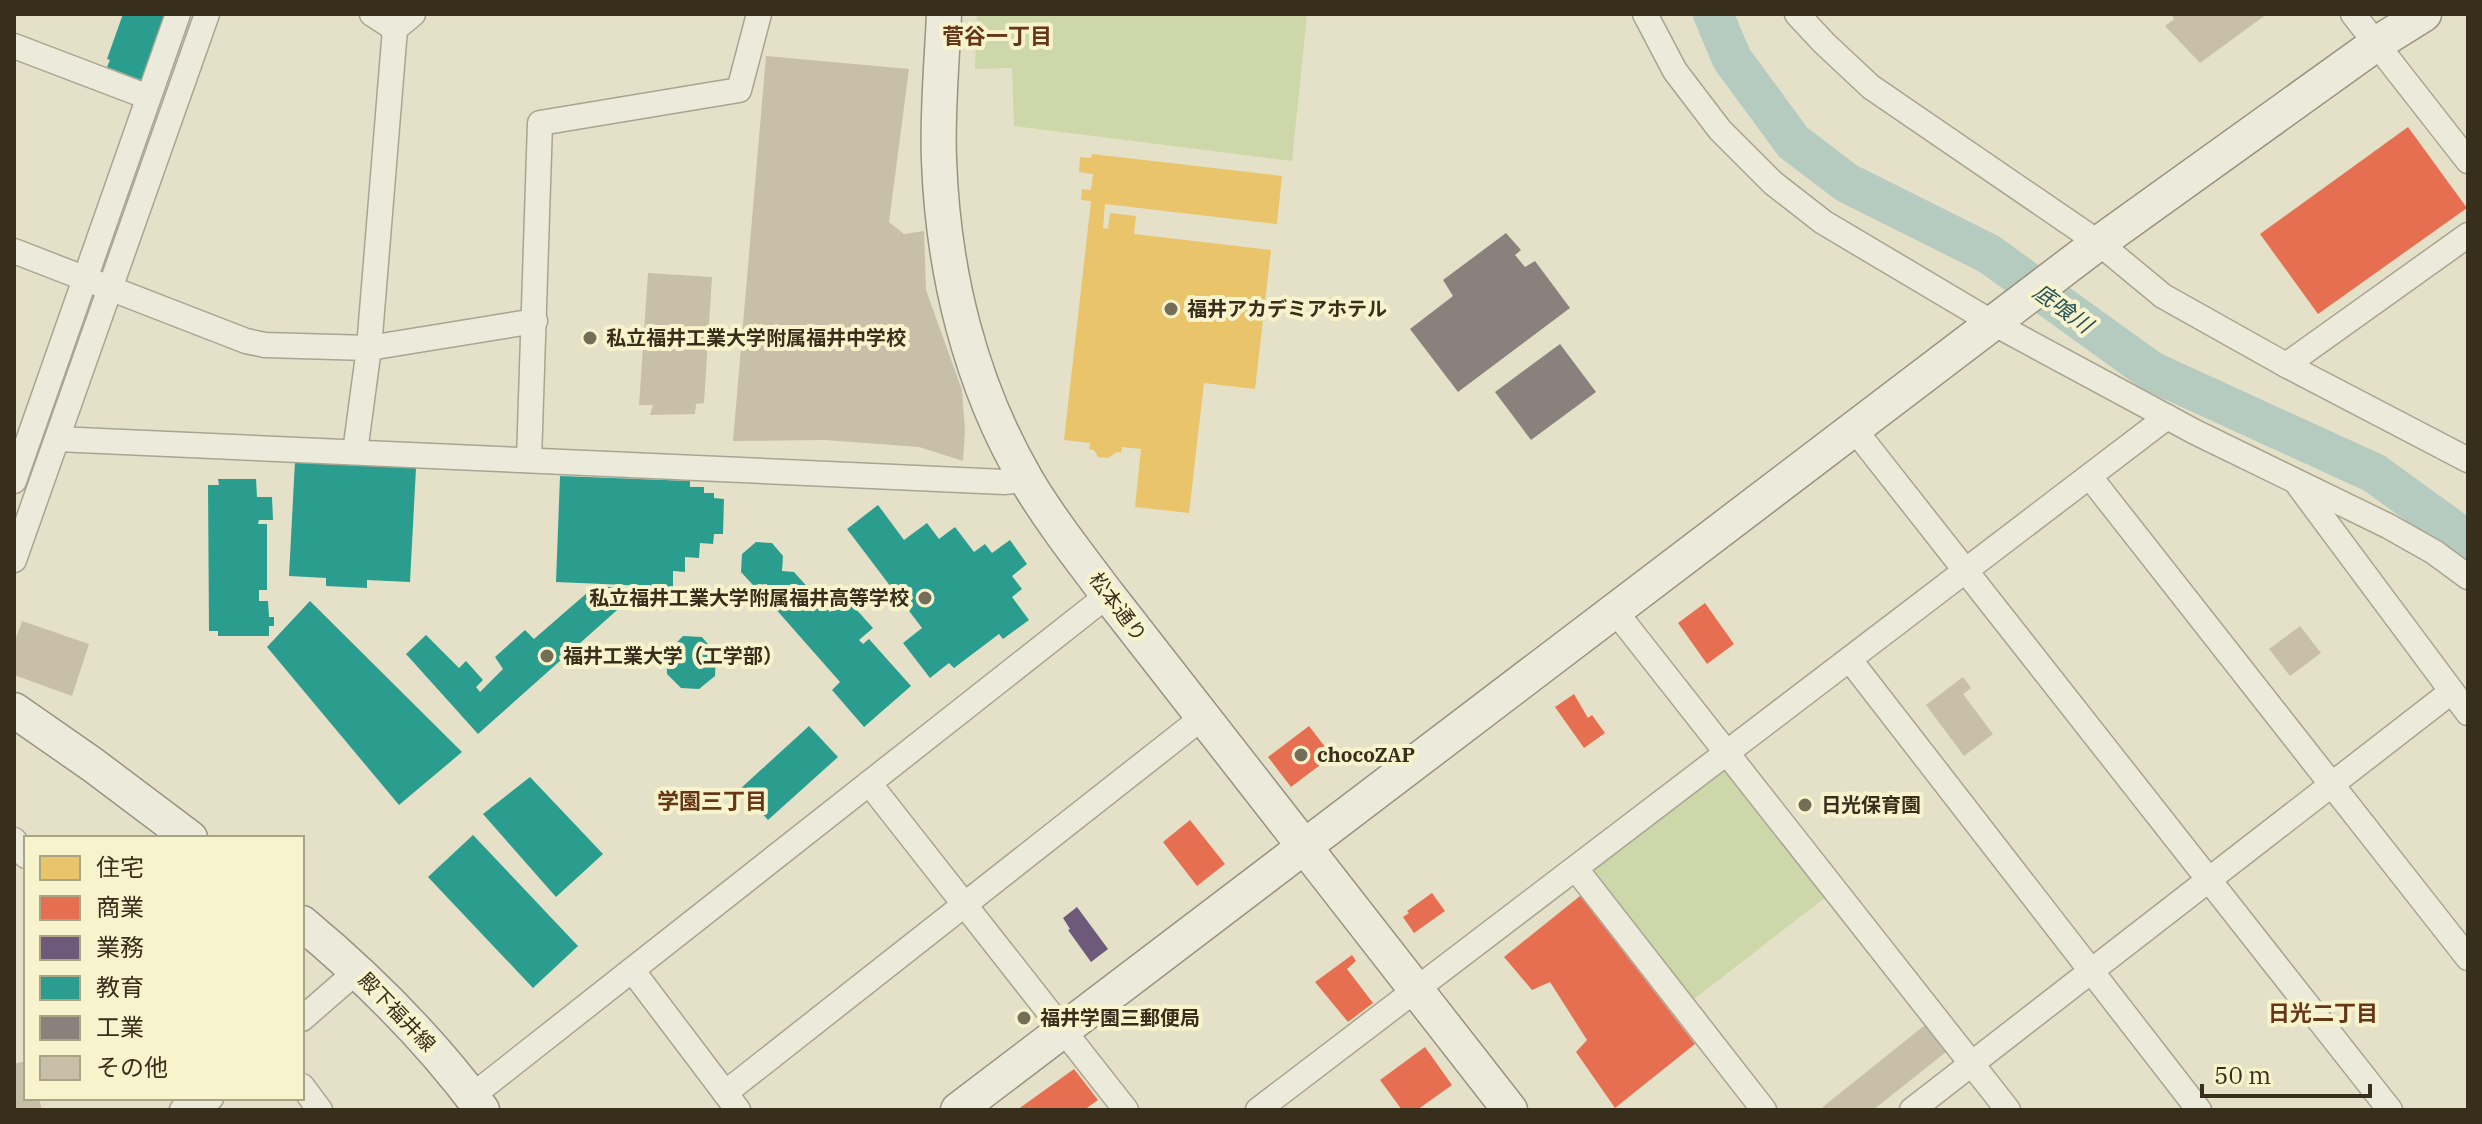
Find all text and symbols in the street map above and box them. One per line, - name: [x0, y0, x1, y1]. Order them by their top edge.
- district label: 菅谷一丁目: [942, 21, 1052, 50]
- water label: 底喰川: [2028, 276, 2100, 340]
- place label: 福井アカデミアホテル: [1187, 295, 1387, 322]
- marker: 福井アカデミアホテル: [1162, 300, 1180, 318]
- place label: 私立福井工業大学附属福井中学校: [606, 324, 906, 351]
- marker: 私立福井工業大学附属福井中学校: [581, 329, 599, 347]
- street label: 松本通り: [1084, 567, 1153, 647]
- place label: 私立福井工業大学附属福井高等学校: [589, 584, 909, 611]
- marker: 私立福井工業大学附属福井高等学校: [916, 589, 934, 607]
- place label: 福井工業大学（工学部）: [563, 642, 783, 669]
- marker: 福井工業大学（工学部）: [538, 647, 556, 665]
- place label: chocoZAP: [1317, 741, 1415, 768]
- marker: chocoZAP: [1292, 746, 1310, 764]
- district label: 学園三丁目: [657, 786, 767, 815]
- place label: 日光保育園: [1821, 791, 1921, 818]
- marker: 日光保育園: [1796, 796, 1814, 814]
- legend: [24, 836, 304, 1100]
- text: 住宅: [96, 851, 144, 883]
- text: 商業: [96, 891, 144, 923]
- text: 業務: [96, 931, 144, 963]
- street label: 殿下福井線: [353, 966, 442, 1057]
- text: 教育: [96, 971, 144, 1003]
- district label: 日光二丁目: [2268, 998, 2378, 1027]
- place label: 福井学園三郵便局: [1040, 1004, 1200, 1031]
- marker: 福井学園三郵便局: [1015, 1009, 1033, 1027]
- text: 工業: [96, 1011, 144, 1043]
- scale bar: [2202, 1048, 2370, 1098]
- text: その他: [96, 1051, 168, 1083]
- text: 50 m: [2214, 1059, 2271, 1091]

